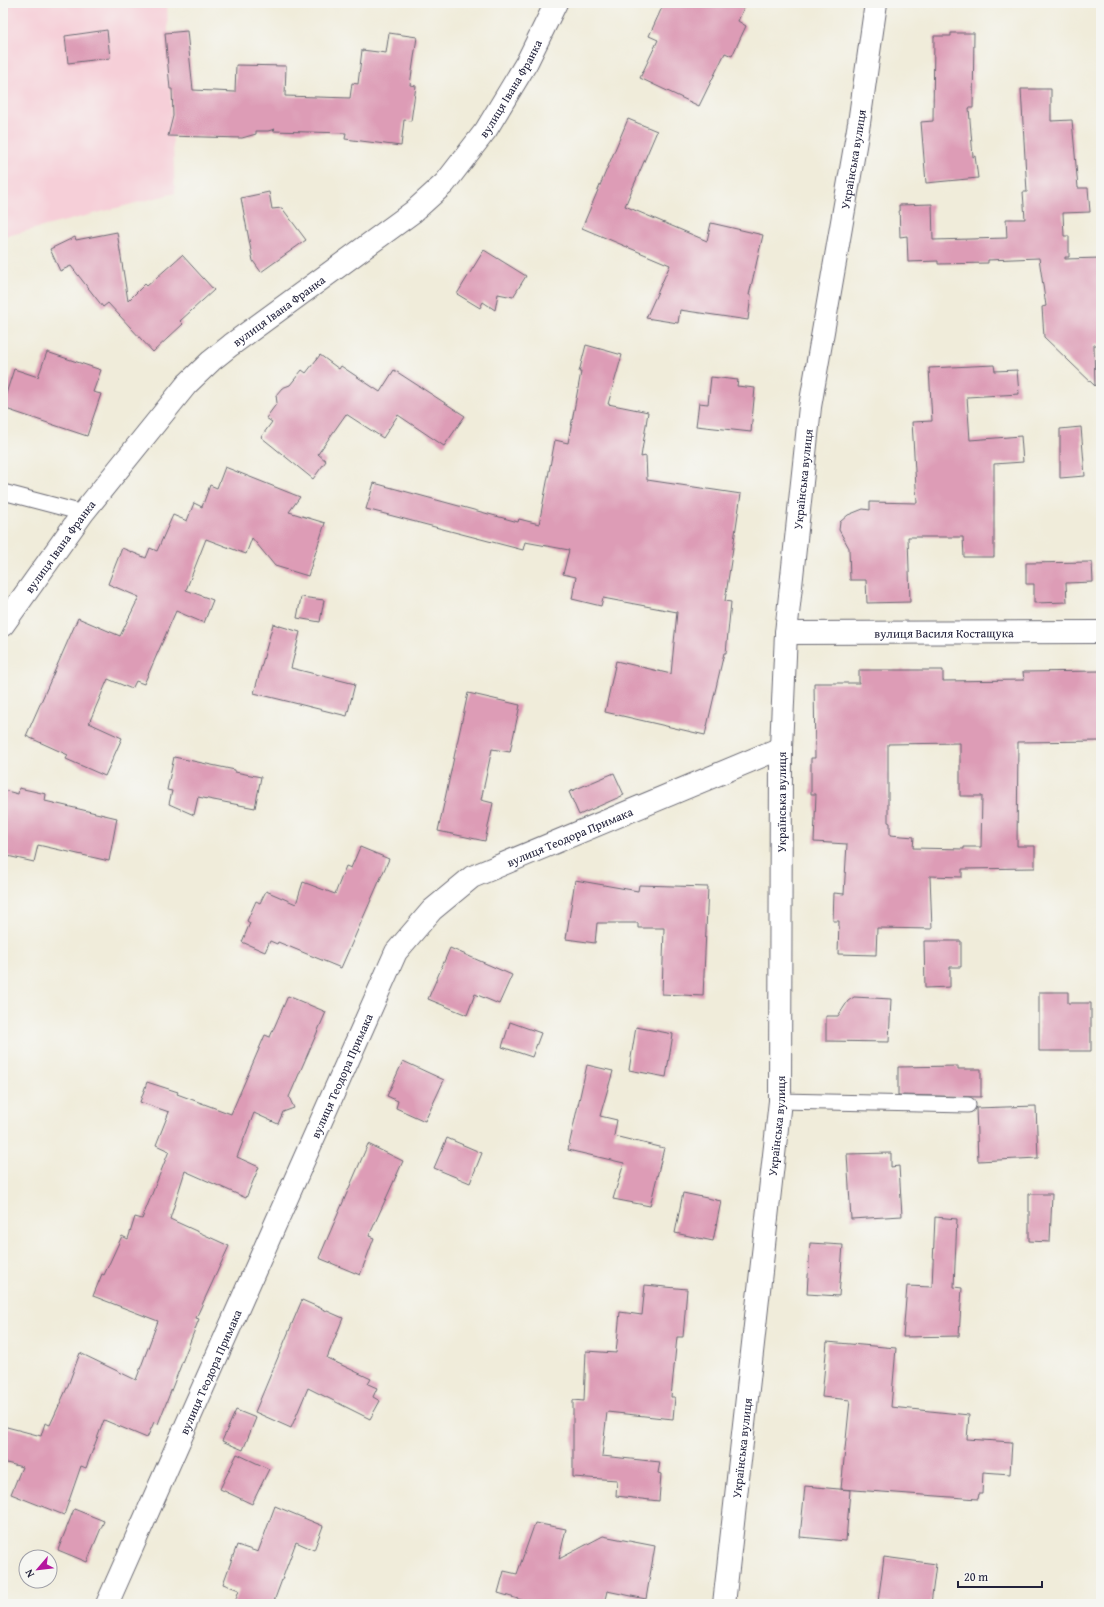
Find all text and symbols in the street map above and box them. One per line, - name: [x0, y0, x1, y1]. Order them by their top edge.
- street label: вулиця Івана Франка: [475, 36, 545, 141]
- street label: Українська вулиця: [836, 108, 869, 210]
- street label: вулиця Івана Франка: [229, 271, 328, 350]
- street label: Українська вулиця: [789, 428, 816, 530]
- street label: вулиця Івана Франка: [20, 496, 99, 596]
- street label: вулиця Василя Костащука: [874, 624, 1014, 641]
- street label: Українська вулиця: [772, 752, 789, 852]
- street label: вулиця Теодора Примака: [504, 802, 635, 870]
- street label: вулиця Теодора Примака: [306, 1010, 376, 1141]
- street label: Українська вулиця: [763, 1076, 789, 1177]
- street label: вулиця Теодора Примака: [175, 1306, 245, 1437]
- street label: Українська вулиця: [727, 1397, 755, 1499]
- north arrow: [18, 1549, 58, 1589]
- scale bar: [958, 1563, 1042, 1589]
- text: N: [20, 1566, 38, 1581]
- text: 20 m: [964, 1568, 988, 1585]

